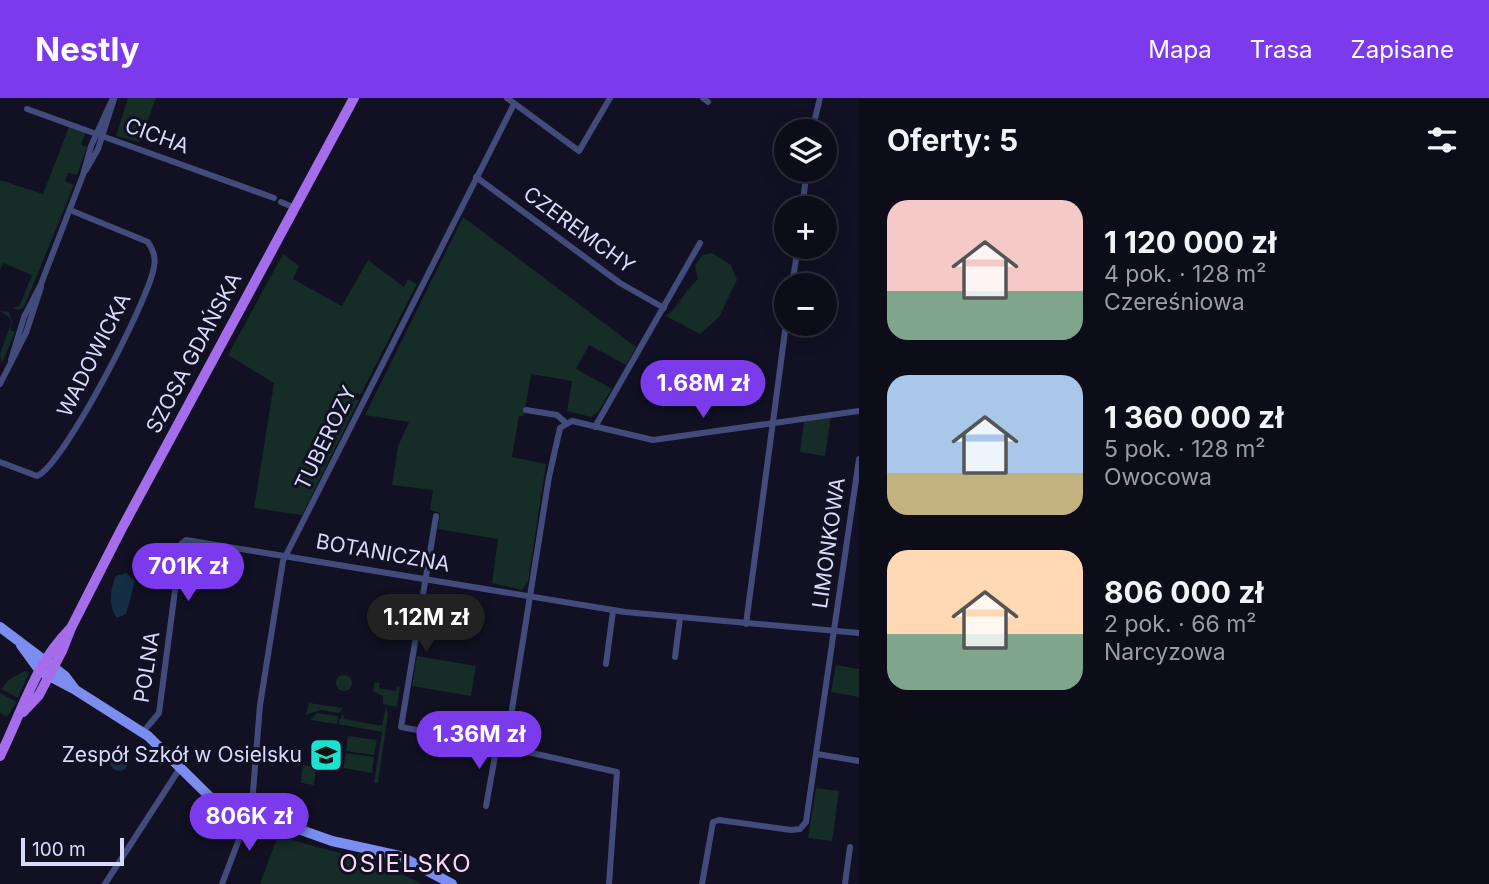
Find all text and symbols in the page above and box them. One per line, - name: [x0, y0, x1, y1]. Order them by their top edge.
- text: Nestly: [35, 29, 140, 69]
- text: Mapa: [1148, 35, 1212, 64]
- text: Trasa: [1250, 35, 1313, 64]
- text: Zapisane: [1351, 35, 1454, 64]
- street label: CICHA: [122, 112, 193, 159]
- map controls: [774, 119, 837, 336]
- button: layers: [774, 119, 837, 182]
- icon: filters: [1423, 121, 1461, 159]
- text: Oferty: 5: [887, 122, 1018, 158]
- street label: CZEREMCHY: [519, 181, 640, 278]
- button: +: [774, 196, 837, 259]
- text: 1 120 000 zł: [1104, 224, 1276, 260]
- icon: home: [943, 228, 1027, 312]
- text: 4 pok. · 128 m²: [1104, 260, 1266, 288]
- street label: SZOSA GDAŃSKA: [140, 268, 246, 437]
- button: −: [774, 273, 837, 336]
- text: Czereśniowa: [1104, 288, 1245, 316]
- street label: WADOWICKA: [52, 289, 135, 421]
- pin: 1.68M zł: [631, 360, 775, 420]
- text: 1.68M zł: [656, 369, 750, 397]
- street label: TUBEROZY: [290, 382, 361, 494]
- text: 1 360 000 zł: [1104, 399, 1283, 435]
- icon: home: [943, 403, 1027, 487]
- text: 5 pok. · 128 m²: [1104, 435, 1266, 463]
- text: Owocowa: [1104, 463, 1212, 491]
- street label: LIMONKOWA: [807, 476, 850, 610]
- street label: BOTANICZNA: [314, 528, 452, 577]
- pin: 701K zł: [123, 544, 253, 603]
- text: 701K zł: [148, 552, 228, 580]
- text: 806 000 zł: [1104, 574, 1263, 610]
- icon: home: [943, 578, 1027, 662]
- pin: 1.12M zł: [354, 594, 498, 654]
- text: 1.12M zł: [383, 603, 469, 631]
- text: 2 pok. · 66 m²: [1104, 610, 1257, 638]
- street label: POLNA: [129, 630, 164, 704]
- text: Narcyzowa: [1104, 638, 1226, 666]
- pin: 1.36M zł: [407, 712, 551, 771]
- text: 1.36M zł: [432, 720, 526, 748]
- school or university icon: Zespół Szkół w Osielsku: [307, 736, 345, 774]
- place label: Zespół Szkół w Osielsku: [62, 742, 302, 767]
- pin: 806K zł: [184, 794, 314, 853]
- text: 806K zł: [206, 802, 292, 830]
- scale bar: [21, 835, 124, 867]
- text: 100 m: [32, 838, 86, 861]
- district label: OSIELSKO: [339, 849, 473, 878]

